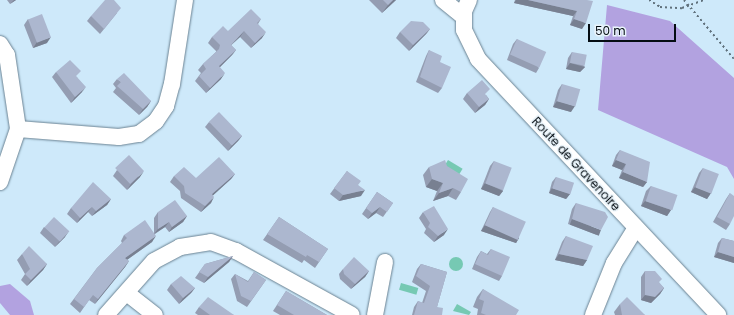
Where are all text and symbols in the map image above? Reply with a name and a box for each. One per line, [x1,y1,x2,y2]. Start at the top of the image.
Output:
scale bar [590,16,678,42]
text: 50 m [595,22,626,39]
street label: Route de Gravenoire [529,114,623,214]

